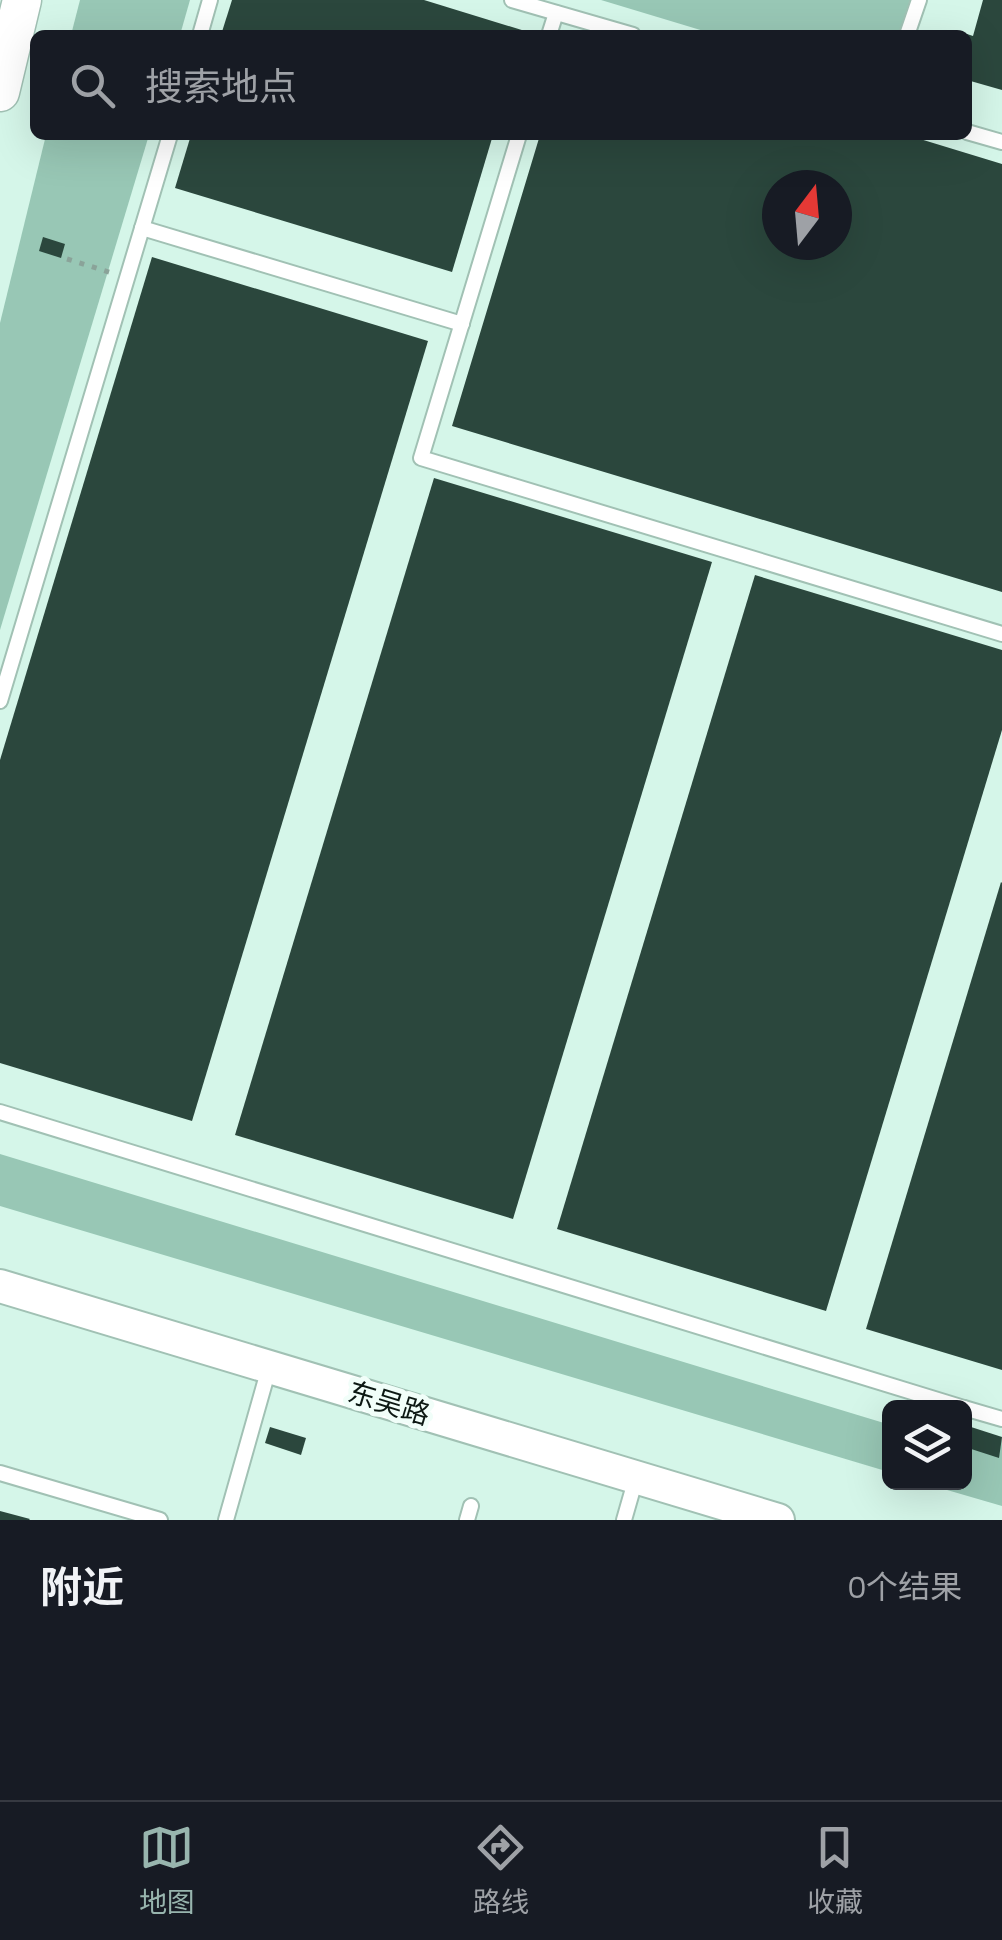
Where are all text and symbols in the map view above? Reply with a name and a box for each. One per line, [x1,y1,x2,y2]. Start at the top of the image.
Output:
search box [30,30,972,140]
text: 搜索地点 [145,57,297,115]
icon: search [65,58,120,113]
north arrow [762,170,852,260]
street label: 东吴路 [343,1370,436,1435]
map controls [882,1400,972,1490]
button: layers [882,1400,972,1490]
text: 附近 [40,1554,124,1618]
text: 0个结果 [848,1562,962,1610]
tab: 地图 [139,1820,195,1923]
tab: 路线 [473,1820,529,1923]
tab: 收藏 [807,1820,863,1923]

